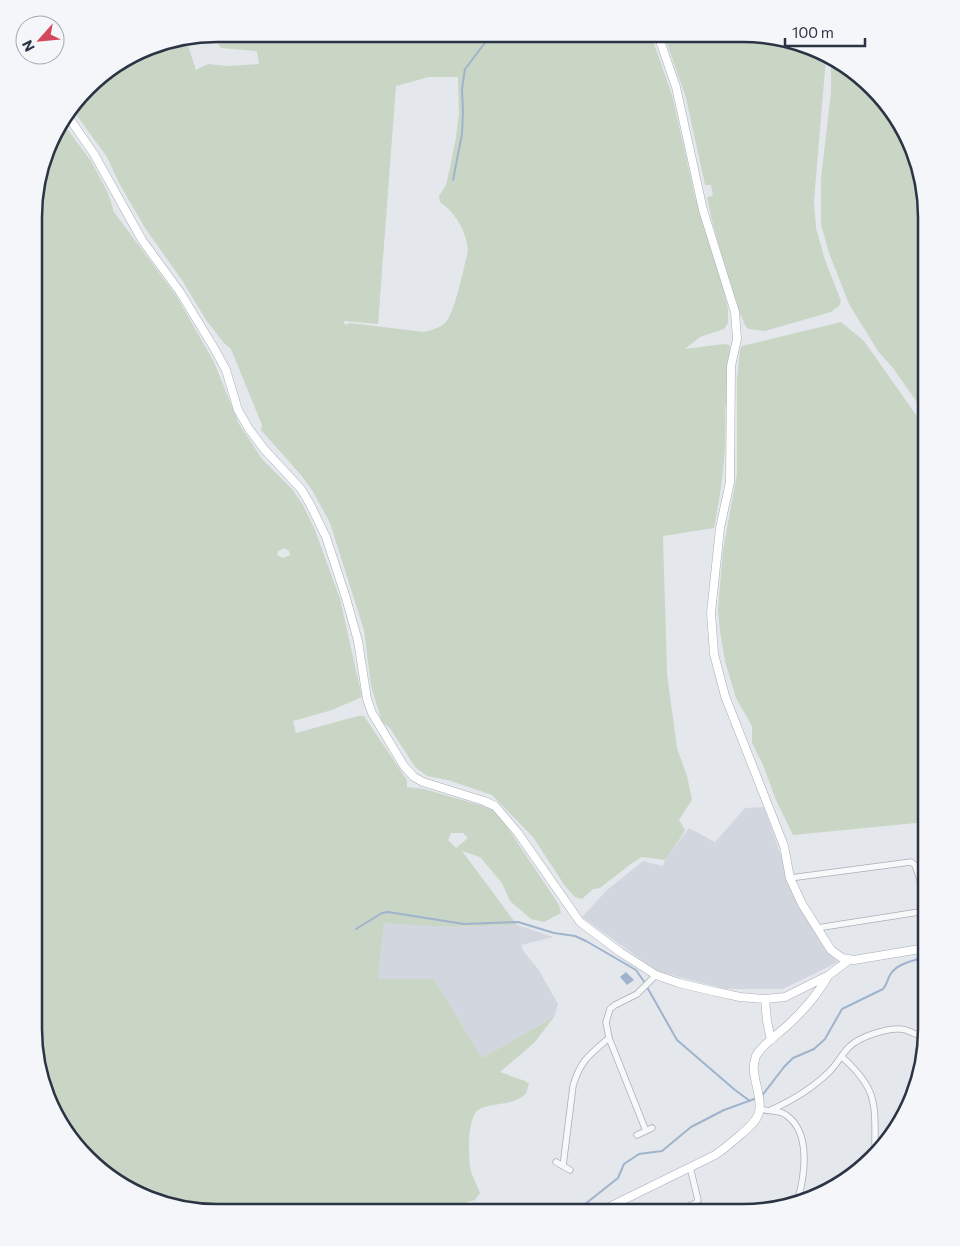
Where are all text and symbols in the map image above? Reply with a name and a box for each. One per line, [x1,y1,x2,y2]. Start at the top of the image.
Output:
north arrow [15,15,65,65]
scale bar [785,15,865,47]
text: 100 m [792,23,834,41]
text: N [18,38,38,55]

